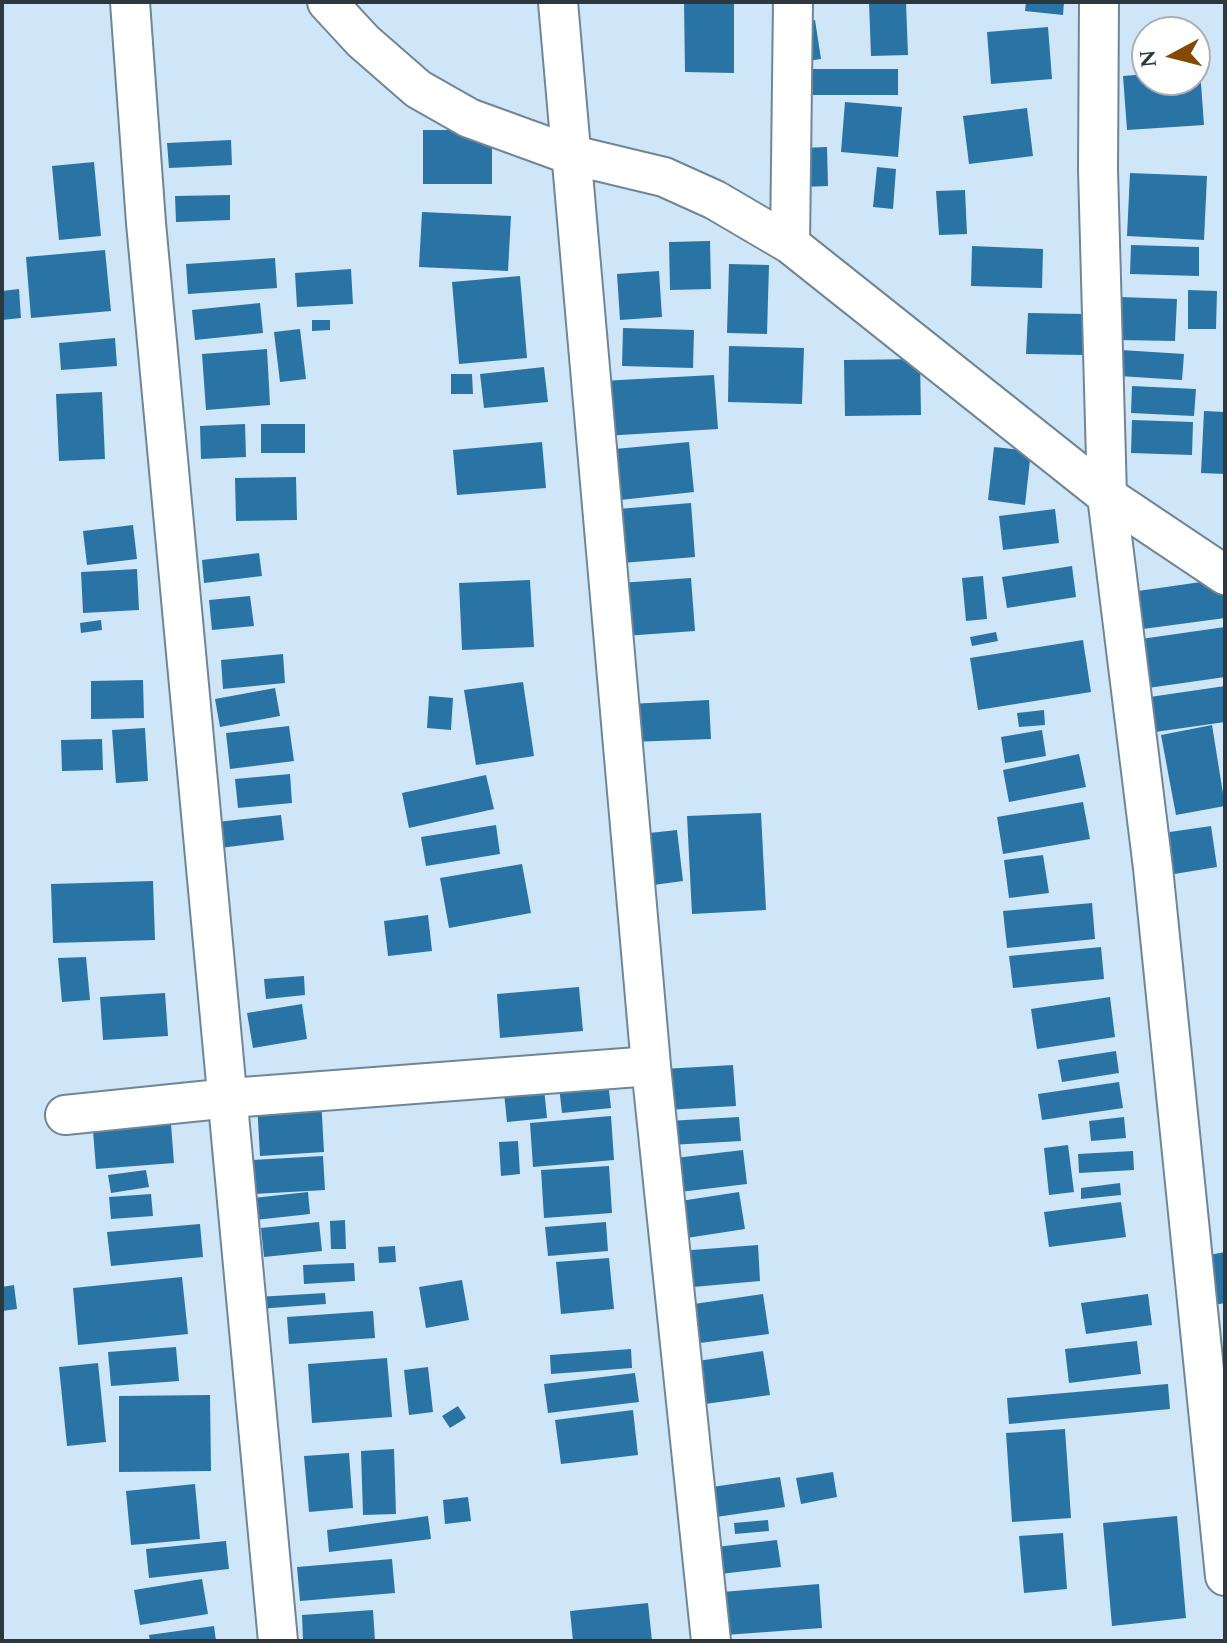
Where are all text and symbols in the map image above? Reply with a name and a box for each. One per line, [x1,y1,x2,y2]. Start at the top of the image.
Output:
north arrow [1131,16,1211,96]
text: N [1131,48,1166,70]

